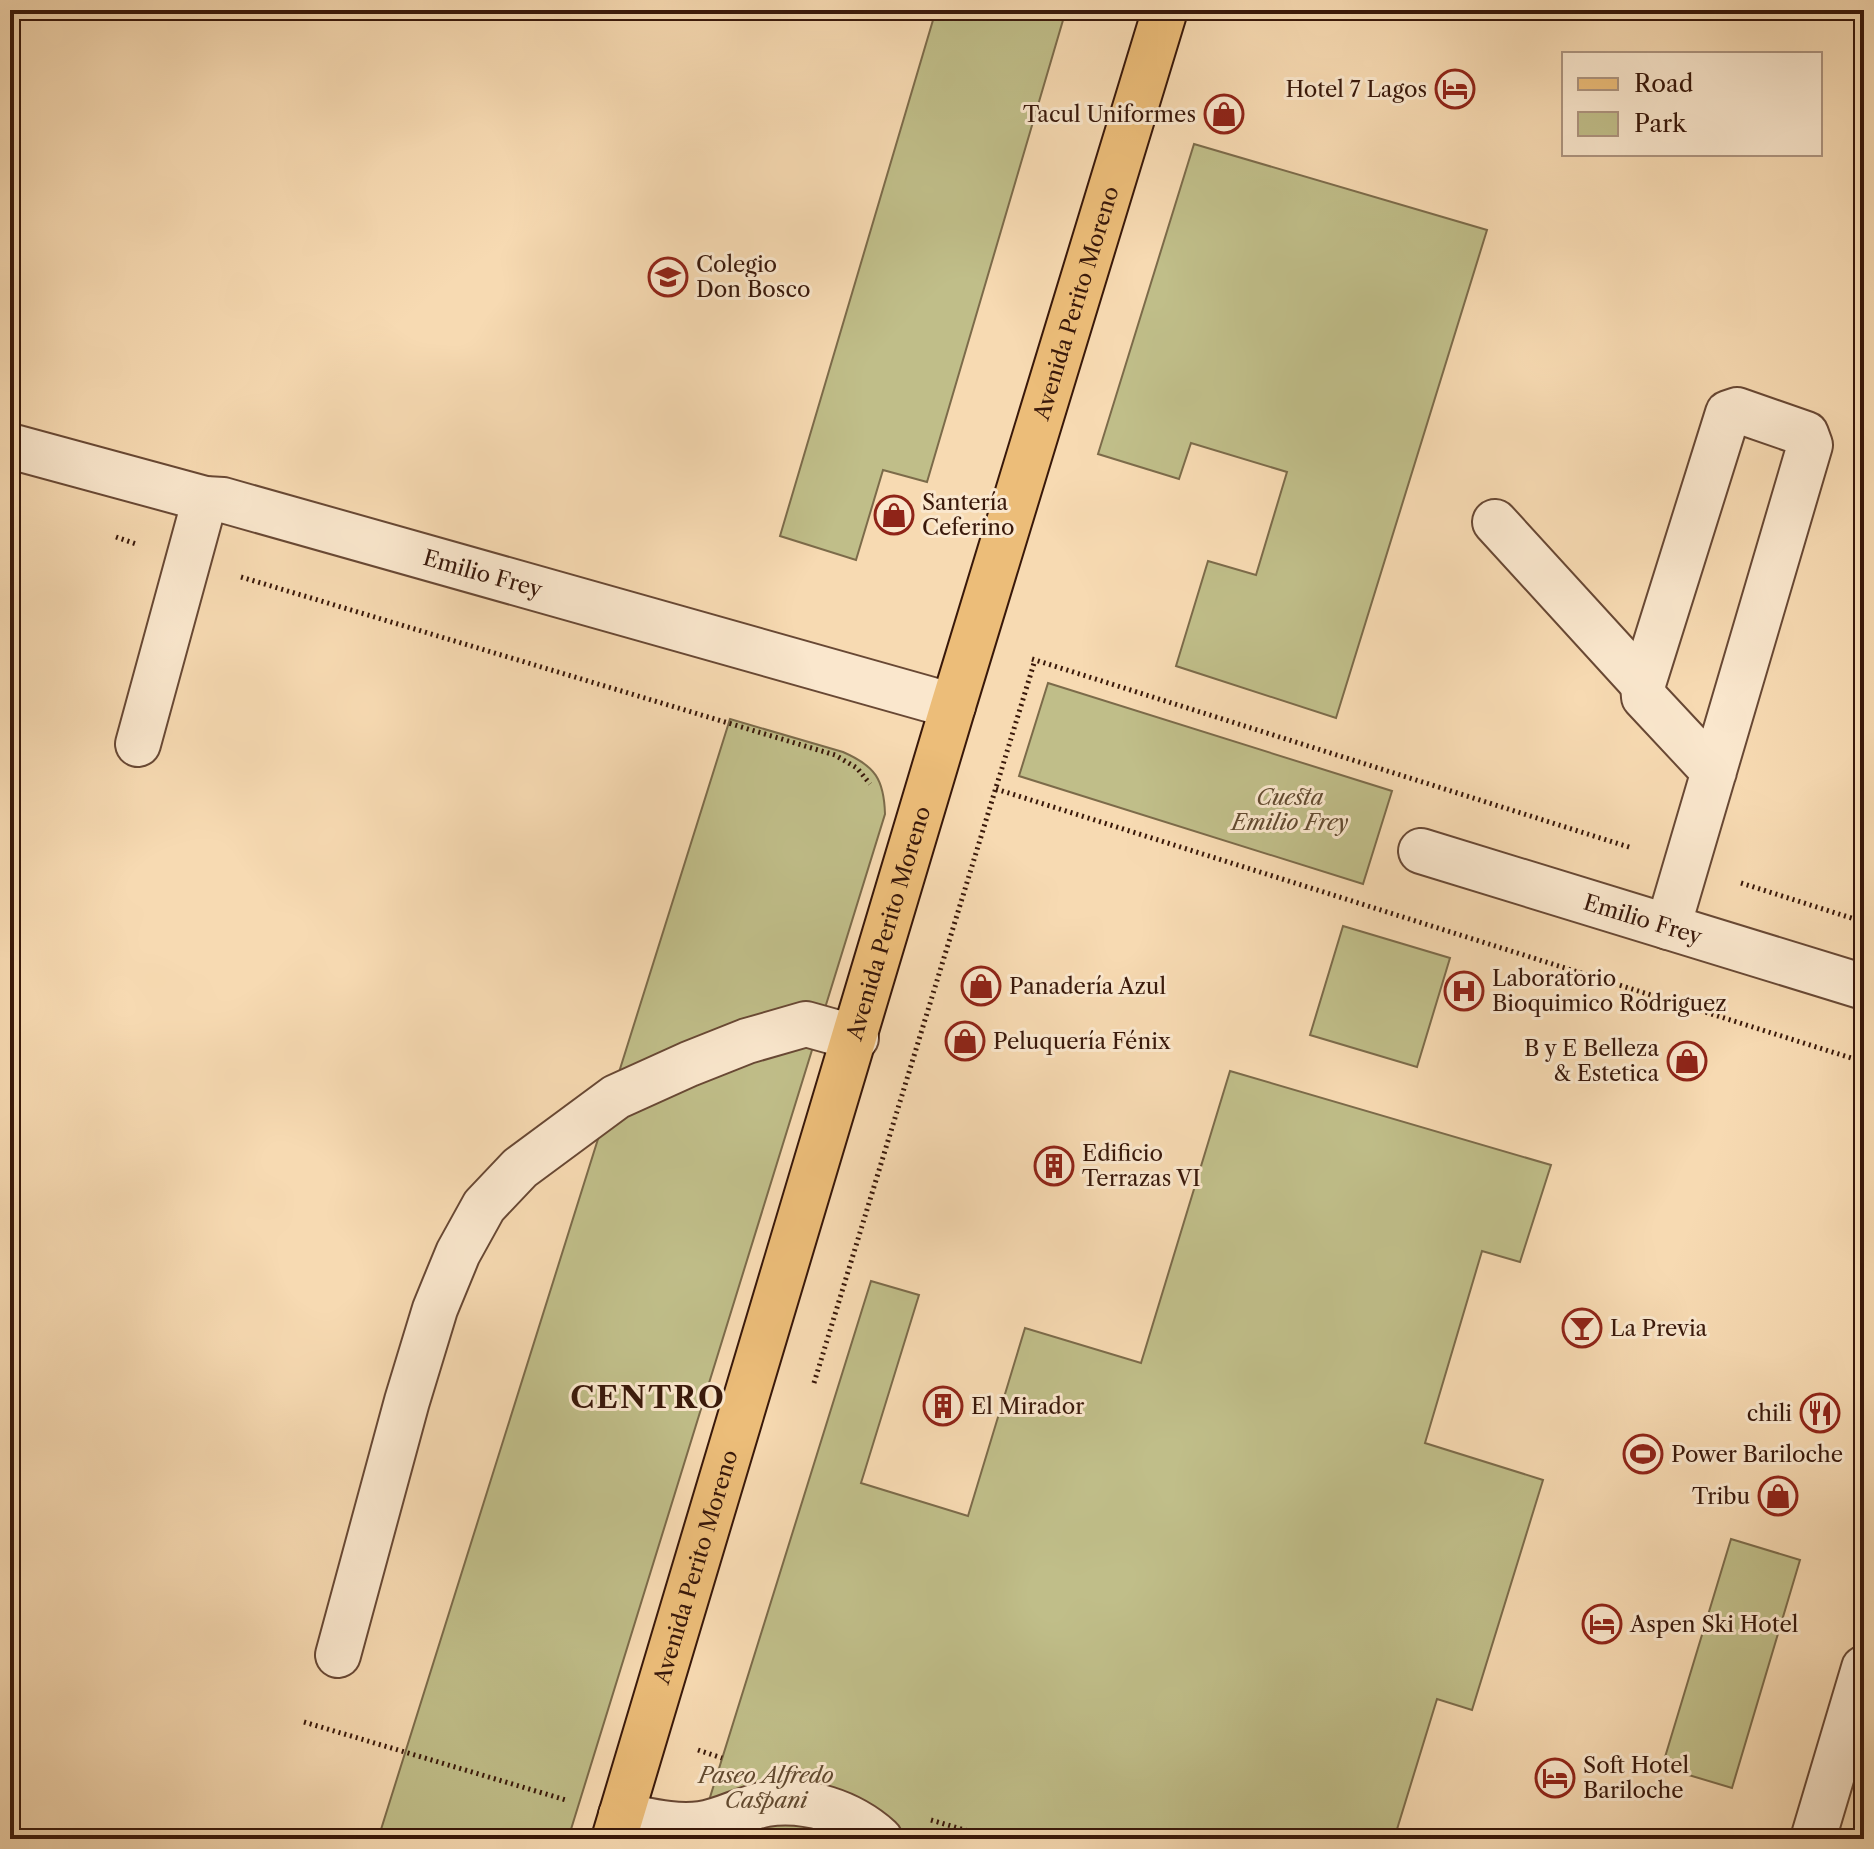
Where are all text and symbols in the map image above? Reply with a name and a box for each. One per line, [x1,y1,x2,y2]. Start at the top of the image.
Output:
legend [1562,52,1822,156]
hotel icon: Hotel 7 Lagos [1434,68,1476,110]
text: Road [1634,69,1694,98]
place label: Hotel 7 Lagos [1285,76,1427,103]
shop icon: Tacul Uniformes [1203,93,1245,135]
place label: Tacul Uniformes [1023,101,1196,128]
text: Park [1634,109,1687,138]
street label: Avenida Perito Moreno [1028,183,1125,424]
place label: Colegio Don Bosco [696,251,810,303]
school or university icon: Colegio Don Bosco [647,256,689,298]
place label: Santería Ceferino [922,489,1014,541]
shop icon: Santería Ceferino [873,494,915,536]
street label: Emilio Frey [420,544,546,604]
park label: Cuesta Emilio Frey [1229,784,1349,836]
street label: Avenida Perito Moreno [840,803,936,1044]
street label: Emilio Frey [1580,889,1706,951]
shop icon: Panadería Azul [960,965,1002,1007]
place label: Laboratorio Bioquimico Rodriguez [1492,965,1727,1017]
hospital icon: Laboratorio Bioquimico Rodriguez [1443,970,1485,1012]
place label: Panadería Azul [1009,973,1166,1000]
shop icon: Peluquería Fénix [944,1020,986,1062]
place label: Peluquería Fénix [993,1028,1171,1055]
place label: B y E Belleza & Estetica [1524,1035,1659,1087]
shop icon: B y E Belleza & Estetica [1666,1040,1708,1082]
place label: Edificio Terrazas VI [1082,1140,1200,1192]
building icon: Edificio Terrazas VI [1033,1145,1075,1187]
bar icon: La Previa [1561,1307,1603,1349]
place label: La Previa [1610,1315,1708,1342]
district label: CENTRO [570,1379,726,1416]
building icon: El Mirador [922,1385,964,1427]
restaurant icon: chili [1799,1392,1841,1434]
place label: El Mirador [971,1393,1084,1420]
place label: chili [1747,1400,1792,1427]
sports icon: Power Bariloche [1622,1433,1664,1475]
place label: Power Bariloche [1671,1441,1843,1468]
street label: Avenida Perito Moreno [648,1447,744,1688]
shop icon: Tribu [1757,1475,1799,1517]
place label: Tribu [1692,1483,1750,1510]
hotel icon: Aspen Ski Hotel [1581,1603,1623,1645]
place label: Aspen Ski Hotel [1629,1611,1799,1638]
place label: Soft Hotel Bariloche [1583,1752,1690,1804]
hotel icon: Soft Hotel Bariloche [1534,1757,1576,1799]
park label: Paseo Alfredo Caspani [696,1762,834,1814]

